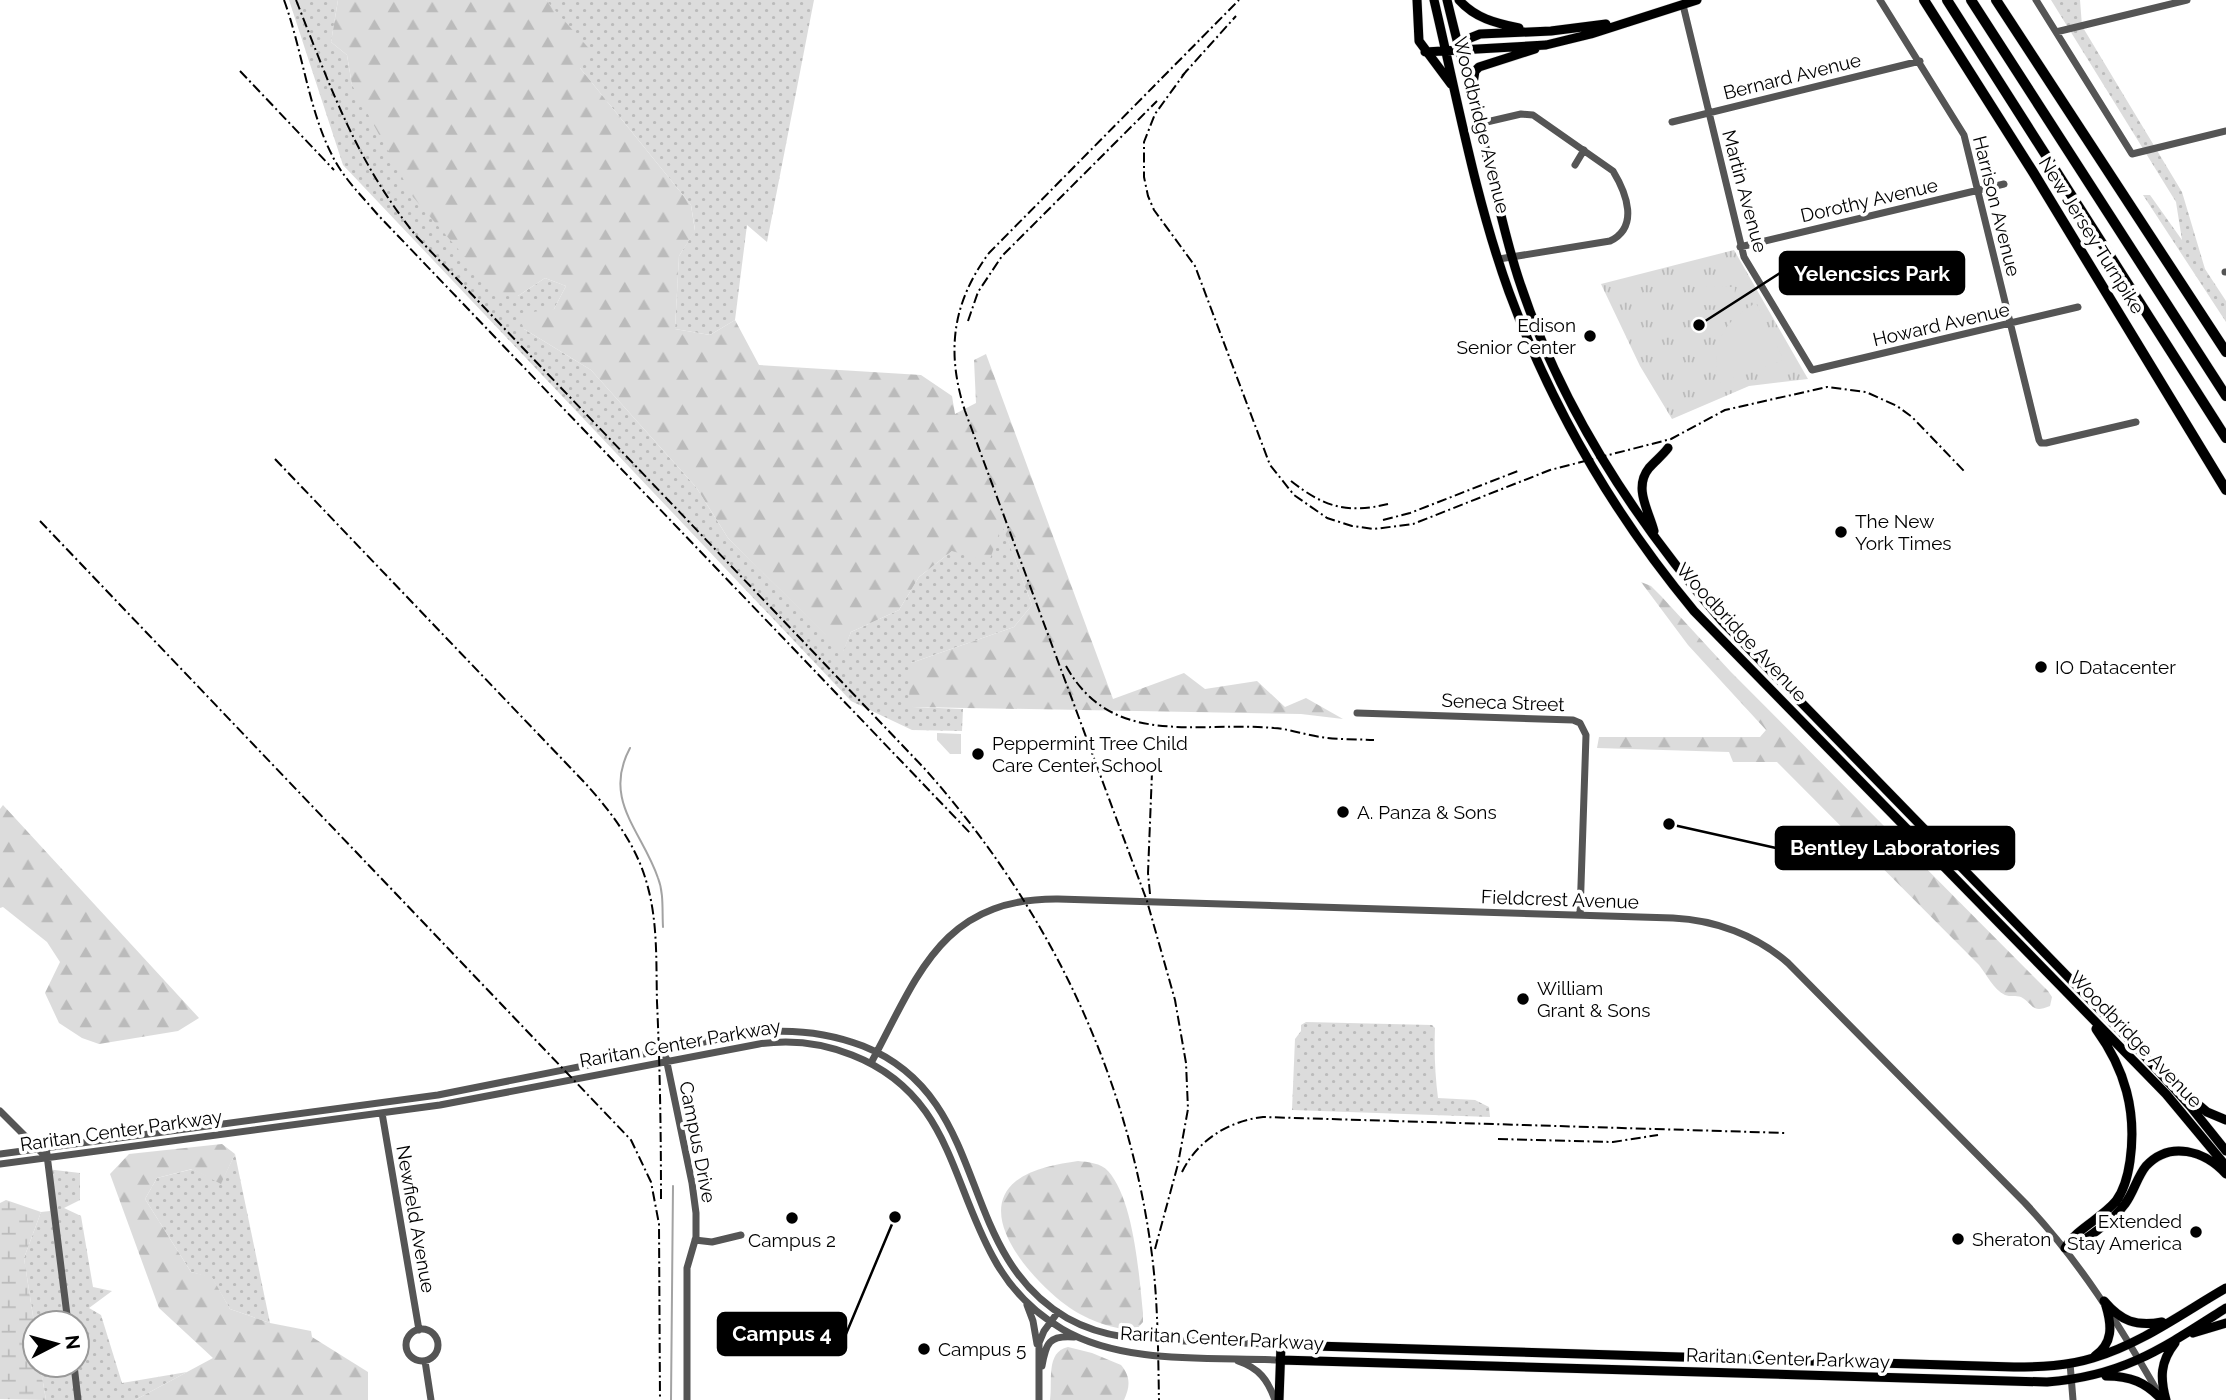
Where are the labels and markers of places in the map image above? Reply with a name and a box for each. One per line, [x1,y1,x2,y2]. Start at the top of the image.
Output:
callout: Yelencsics Park [1780,252,1964,294]
place label: Edison Senior Center [1457,314,1576,358]
marker: Edison Senior Center [1582,328,1598,344]
place label: The New York Times [1855,510,1951,554]
marker: The New York Times [1833,524,1849,540]
place label: IO Datacenter [2055,656,2176,678]
marker: IO Datacenter [2033,659,2049,675]
place label: Peppermint Tree Child Care Center School [992,732,1188,776]
marker: Peppermint Tree Child Care Center School [970,746,986,762]
place label: A. Panza & Sons [1357,801,1497,823]
marker: A. Panza & Sons [1335,804,1351,820]
callout: Bentley Laboratories [1776,827,2014,869]
place label: William Grant & Sons [1537,977,1650,1021]
marker: William Grant & Sons [1515,991,1531,1007]
marker: Campus 2 [784,1210,800,1226]
place label: Extended Stay America [2067,1210,2182,1254]
marker: Extended Stay America [2188,1224,2204,1240]
place label: Sheraton [1972,1228,2051,1250]
place label: Campus 2 [748,1229,836,1251]
marker: Sheraton [1950,1231,1966,1247]
callout: Campus 4 [718,1313,846,1355]
place label: Campus 5 [938,1338,1026,1360]
marker: Campus 5 [916,1341,932,1357]

